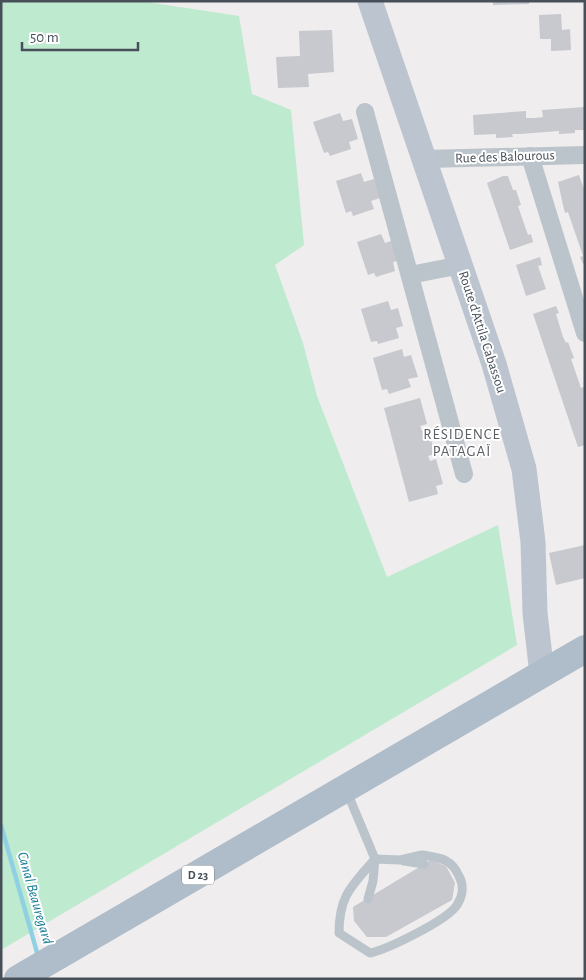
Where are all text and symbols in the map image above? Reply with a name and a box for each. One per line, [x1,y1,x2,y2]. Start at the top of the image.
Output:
scale bar [22,20,139,52]
text: 50 m [30,30,59,45]
street label: Rue des Balourous [455,148,555,166]
street label: Route d'Attila Cabassou [456,269,508,395]
district label: RÉSIDENCE PATAGAÏ [423,425,501,459]
water label: Canal Beauregard [15,850,55,946]
road number: D 23 [182,866,214,884]

